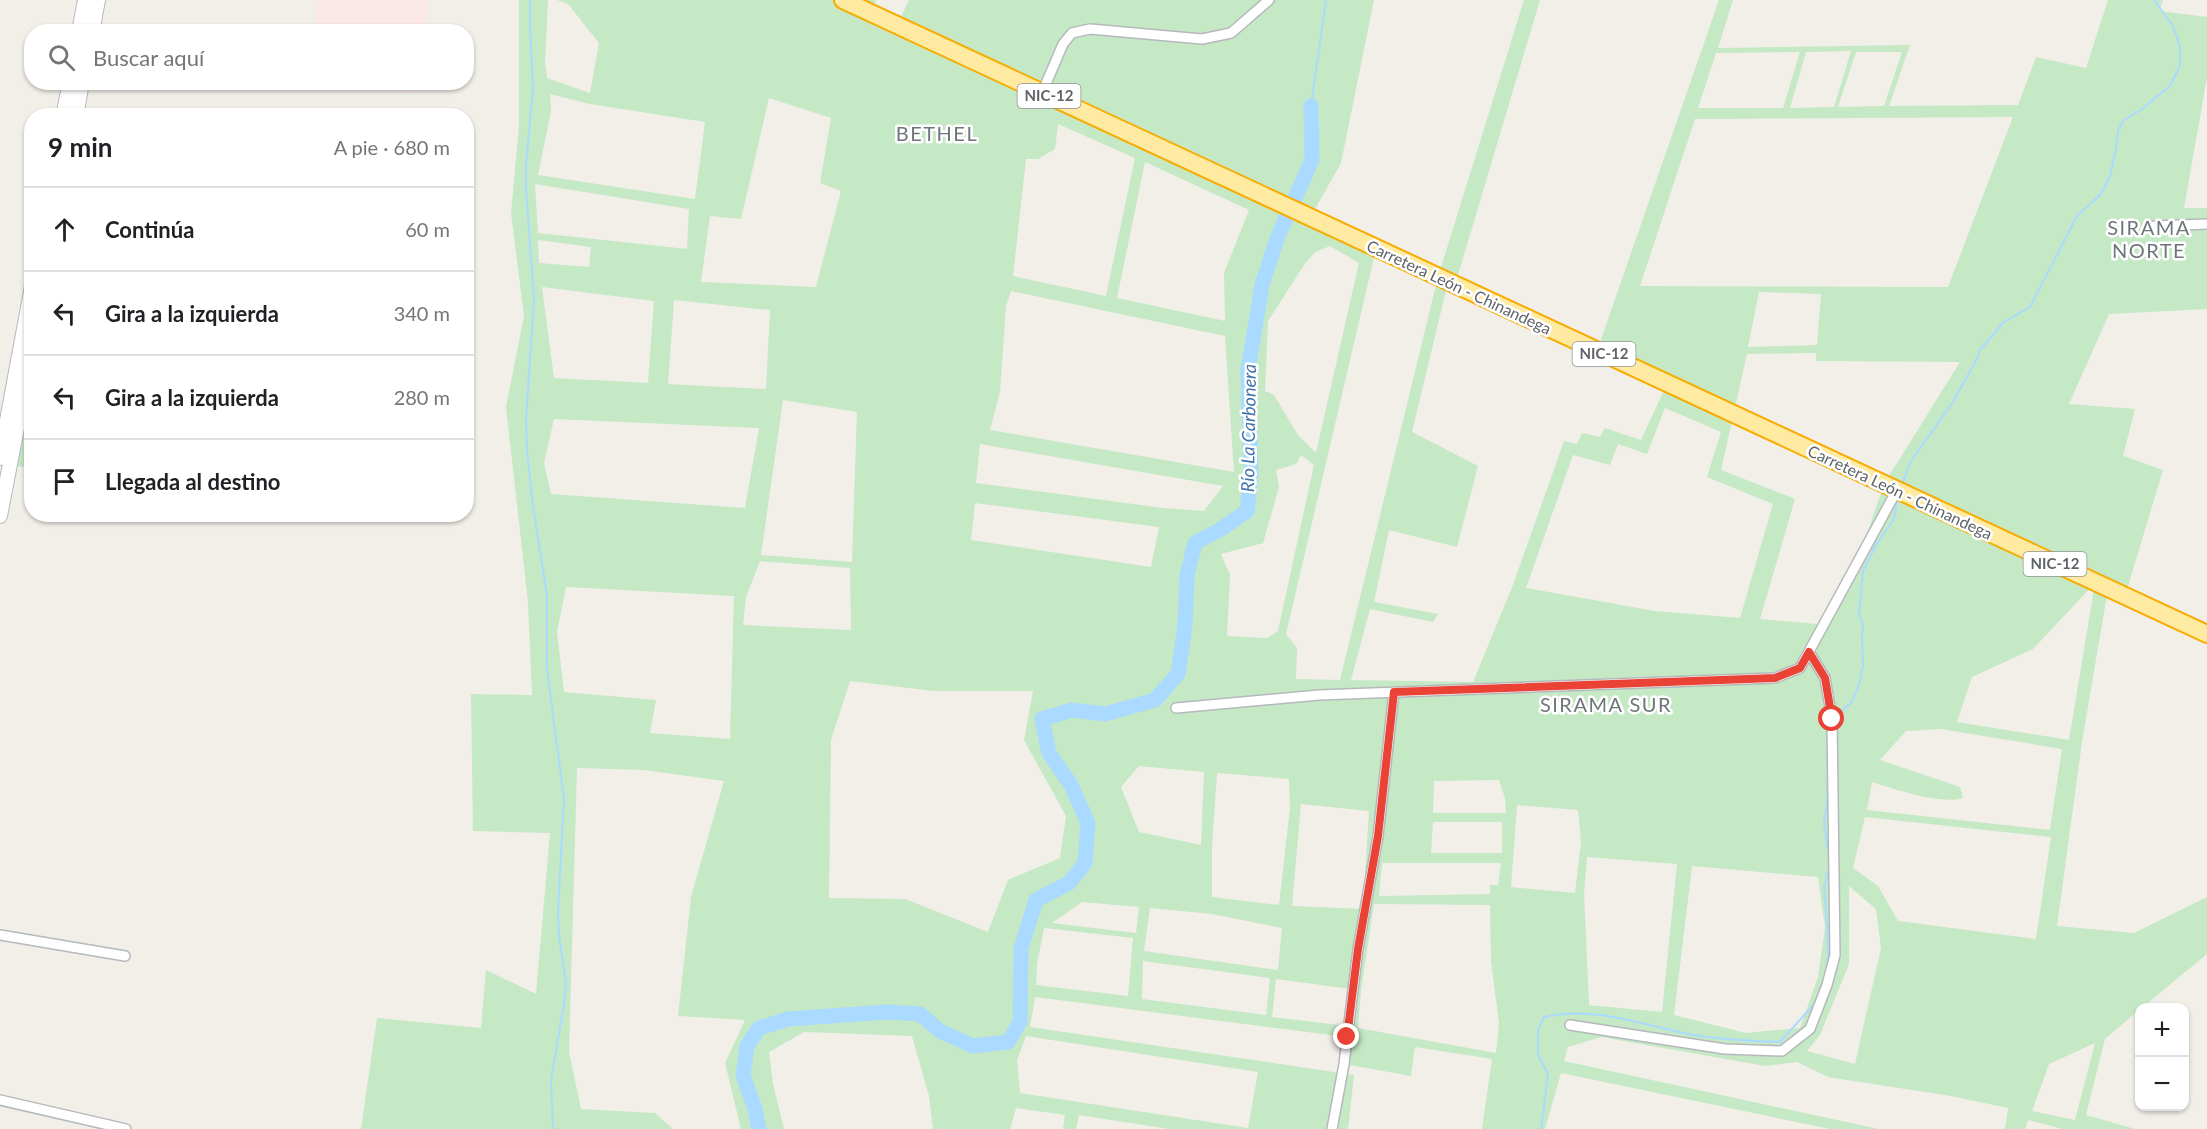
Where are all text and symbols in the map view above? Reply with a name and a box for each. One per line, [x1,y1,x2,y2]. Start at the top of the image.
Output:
search box [24,24,474,90]
icon: search [45,41,78,74]
text: Buscar aquí [93,44,204,71]
road number: NIC-12 [1018,84,1080,108]
district label: BETHEL [896,121,978,145]
text: 9 min [48,131,112,163]
text: A pie · 680 m [334,135,450,159]
icon: ahead [48,213,81,246]
district label: SIRAMA NORTE [2107,215,2191,262]
text: Continúa [105,216,194,243]
text: 60 m [405,217,450,241]
street label: Carretera León - Chinandega [1364,235,1554,338]
icon: left [48,297,81,330]
text: Gira a la izquierda [105,300,279,327]
text: 340 m [394,301,450,325]
road number: NIC-12 [1572,342,1636,366]
water label: Río La Carbonera [1236,364,1260,492]
icon: left [48,381,81,414]
text: Gira a la izquierda [105,384,279,411]
text: 280 m [394,385,450,409]
street label: Carretera León - Chinandega [1805,440,1995,543]
icon: arrive [48,465,81,498]
text: Llegada al destino [105,468,281,495]
road number: NIC-12 [2024,552,2086,576]
district label: SIRAMA SUR [1540,692,1672,716]
route start [1818,705,1844,731]
map controls [2135,1003,2189,1111]
button: + [2135,1003,2189,1057]
route end [1333,1023,1359,1049]
button: − [2135,1057,2189,1111]

